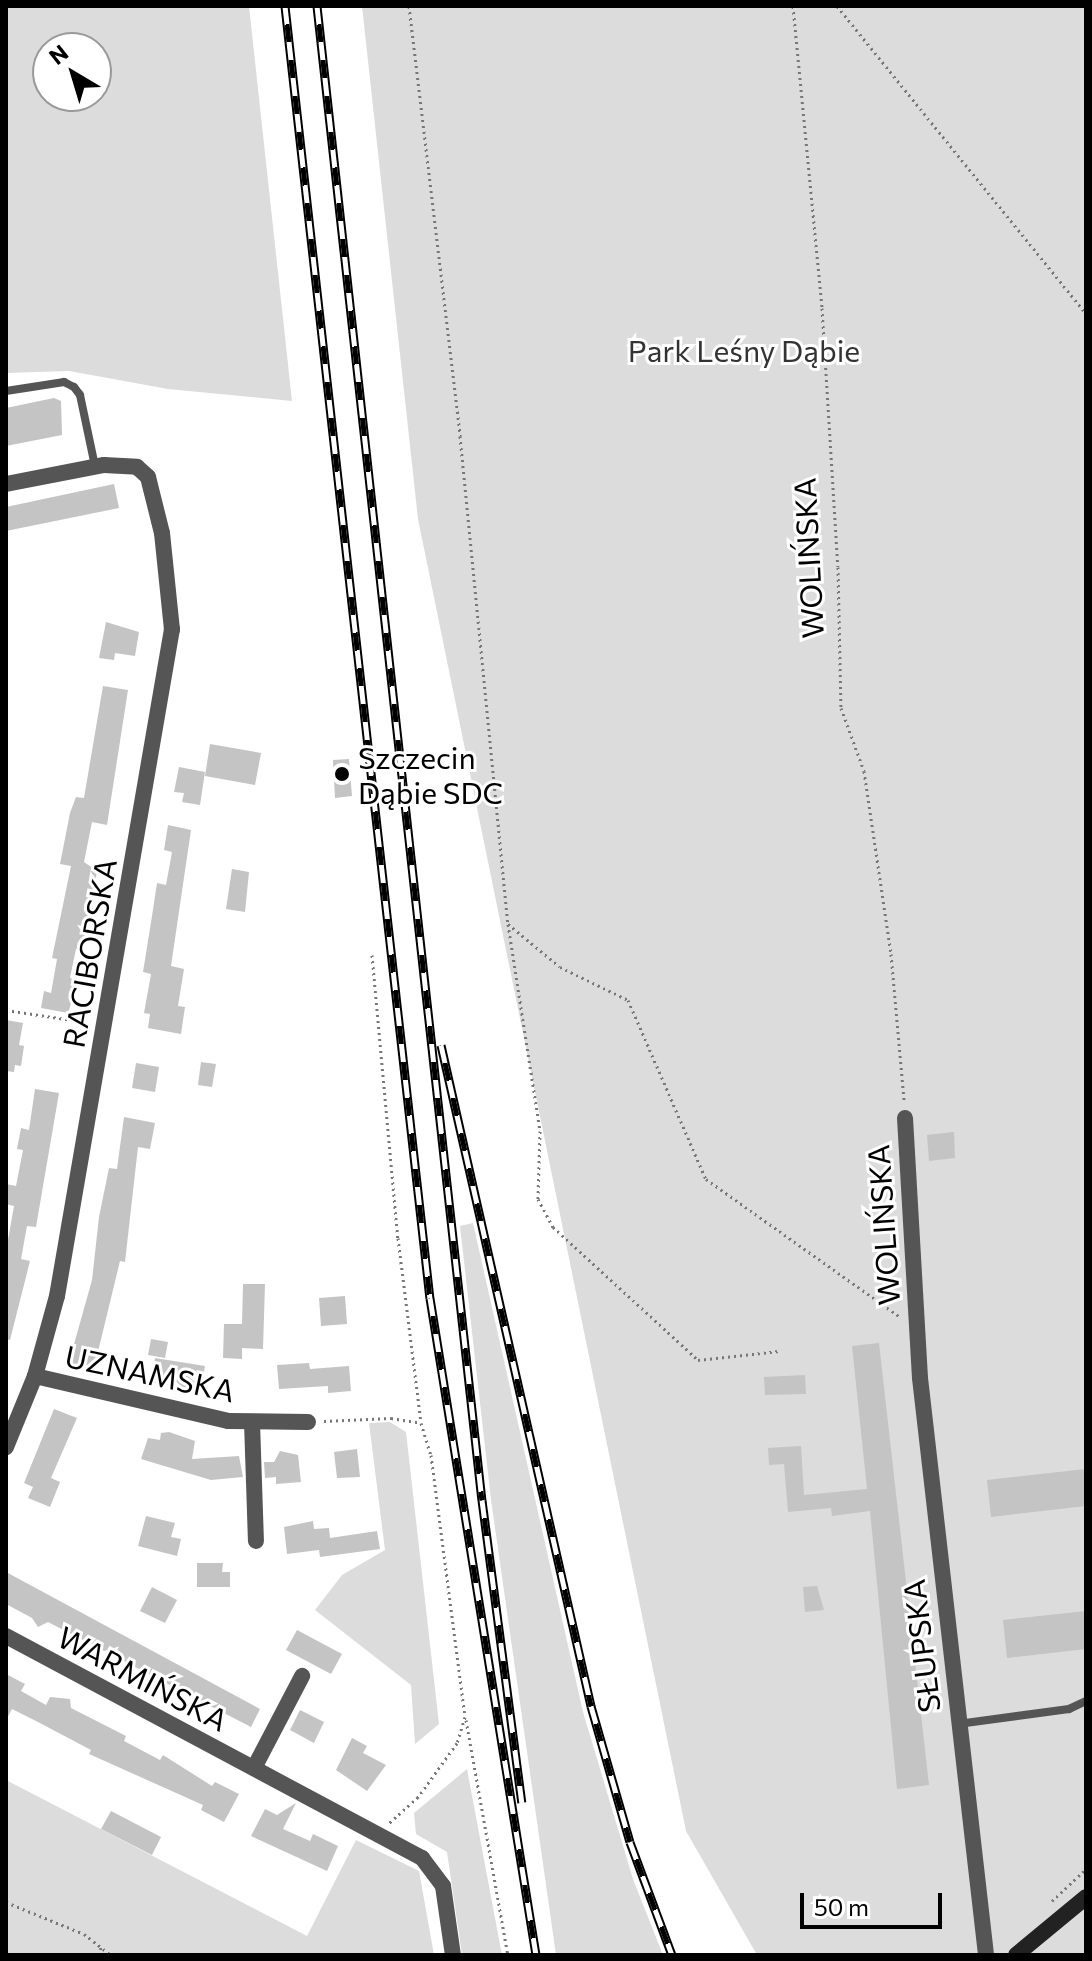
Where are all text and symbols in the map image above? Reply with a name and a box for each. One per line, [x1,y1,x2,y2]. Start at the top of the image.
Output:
north arrow [32,32,112,112]
text: N [43,39,73,70]
park label: Park Leśny Dąbie [628,332,860,368]
street label: WOLIŃSKA [786,477,830,639]
place label: Szczecin Dąbie SDC [358,739,503,810]
marker: Szczecin Dąbie SDC [333,765,351,783]
street label: RACIBORSKA [55,856,123,1050]
street label: WOLIŃSKA [859,1143,907,1307]
street label: UZNAMSKA [62,1337,238,1409]
street label: SŁUPSKA [895,1577,947,1715]
street label: WARMIŃSKA [52,1618,234,1738]
scale bar [804,1877,946,1927]
text: 50 m [814,1892,869,1921]

